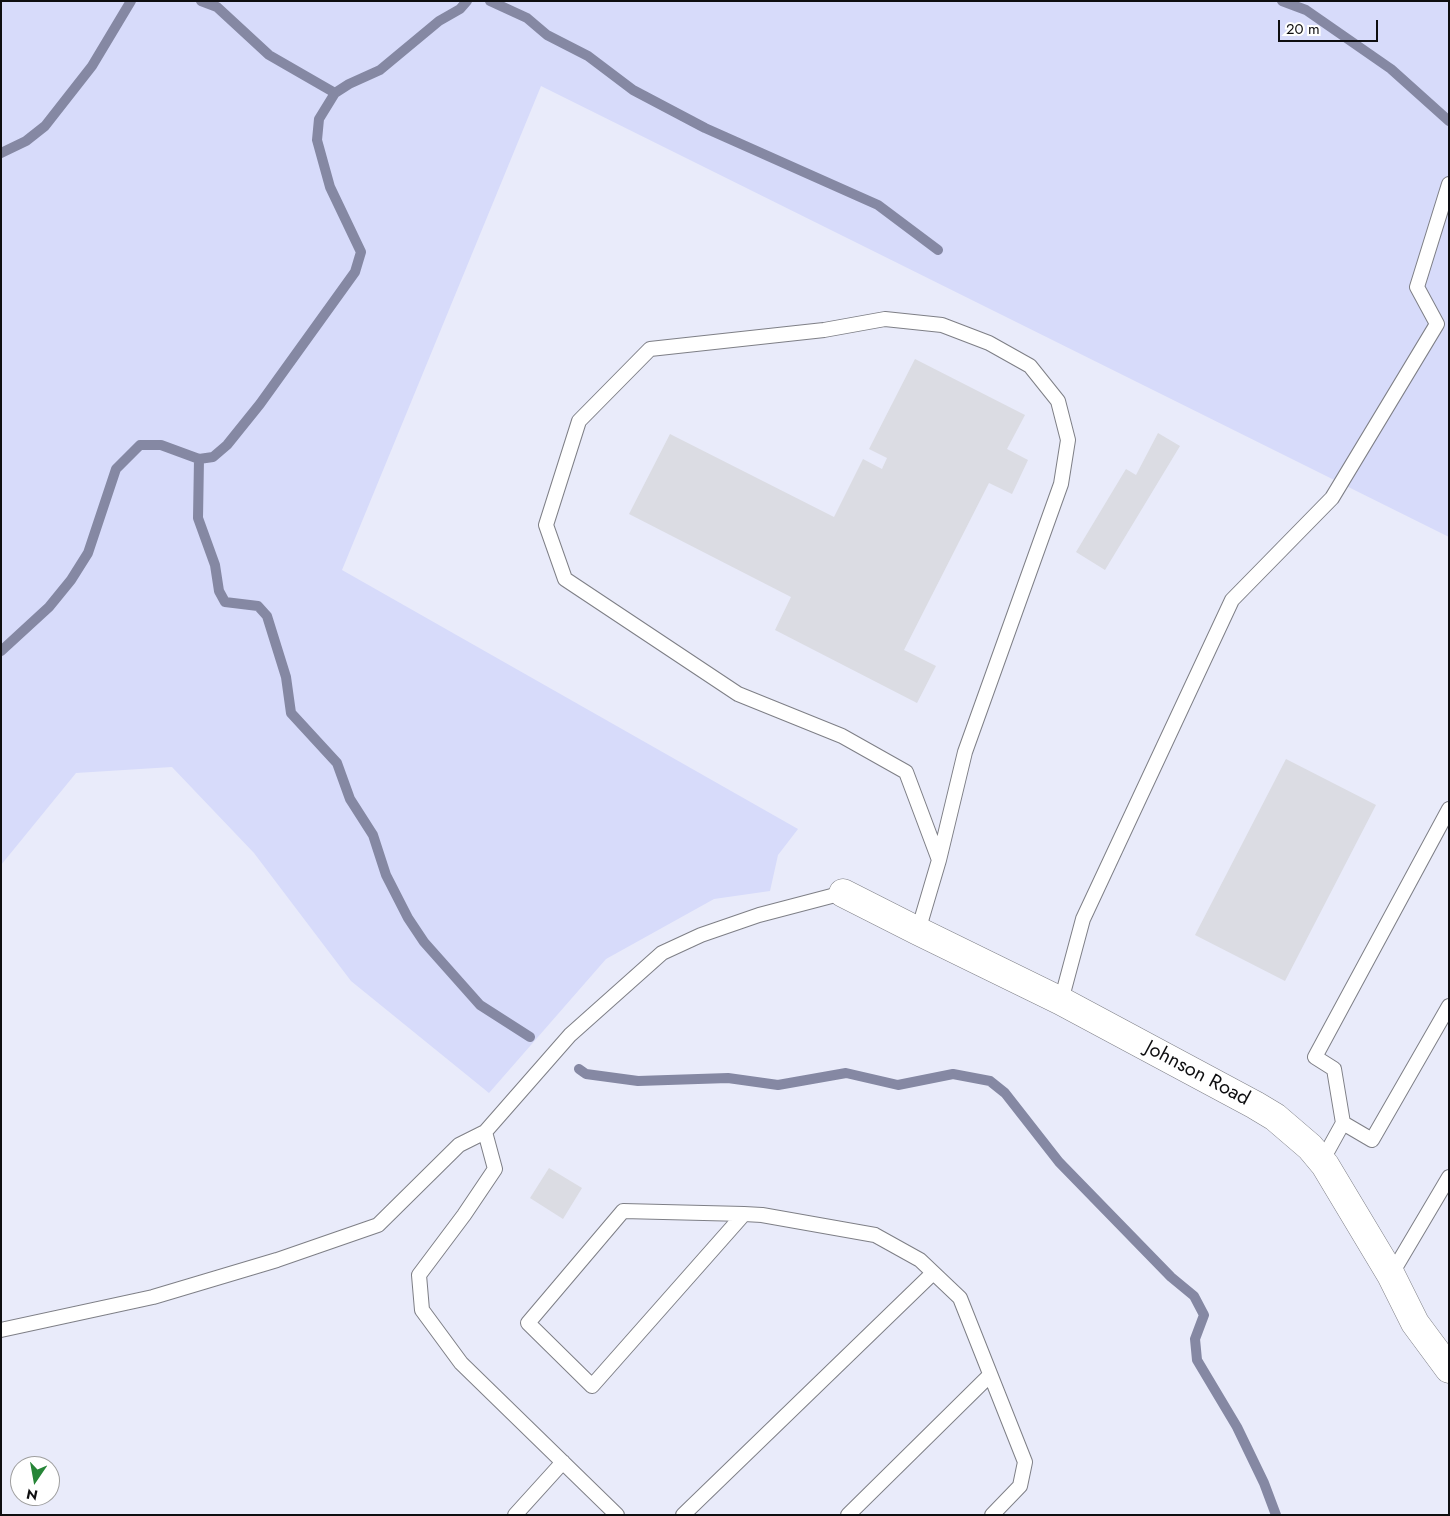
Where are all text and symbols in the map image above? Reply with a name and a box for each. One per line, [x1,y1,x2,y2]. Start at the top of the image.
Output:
scale bar [1280,10,1380,42]
text: 20 m [1286,18,1320,40]
street label: Johnson Road [1140,1036,1254,1112]
north arrow [10,1456,60,1506]
text: N [25,1484,40,1506]

